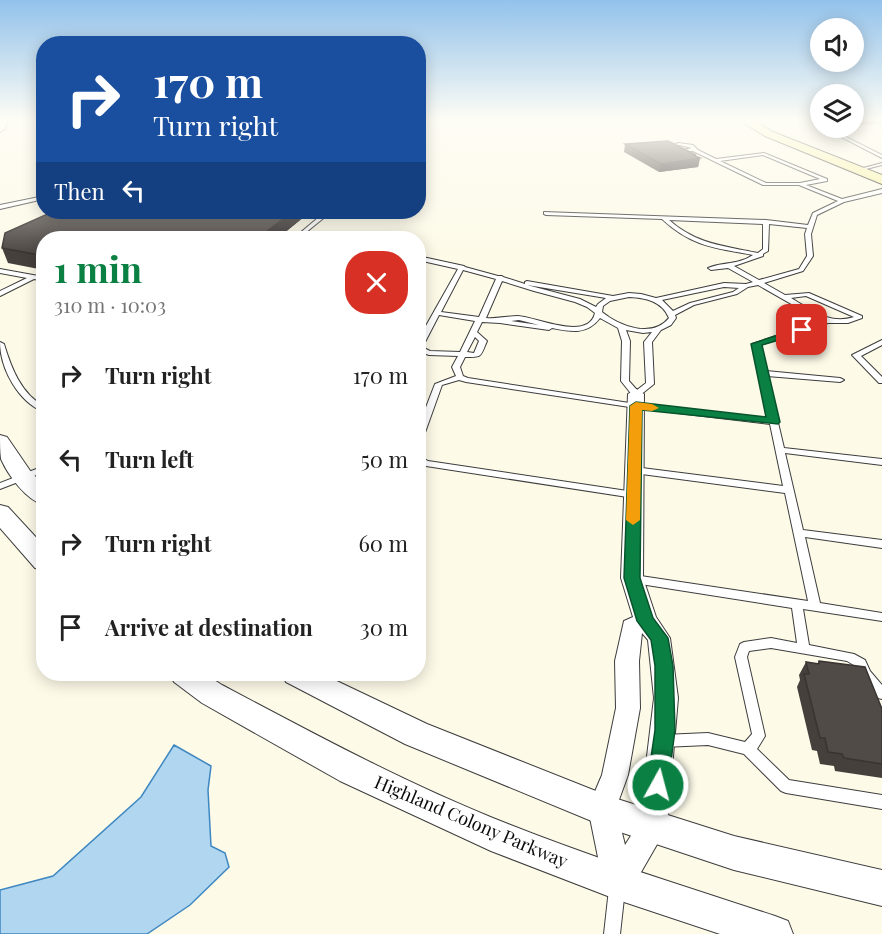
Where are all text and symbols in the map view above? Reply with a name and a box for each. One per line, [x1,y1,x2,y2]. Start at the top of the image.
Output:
map controls [810,18,864,138]
button: sound [810,18,864,72]
text: 170 m [153,53,263,109]
icon: right [54,60,132,138]
button: layers [810,84,864,138]
text: Turn right [153,107,278,143]
icon: left [117,174,150,207]
text: Then [54,176,105,206]
text: 1 min [54,244,142,292]
button: close [345,251,408,314]
text: 310 m · 10:03 [54,291,166,318]
pin [776,304,827,355]
icon: arrive [785,313,818,346]
icon: right [54,359,87,392]
text: Turn right [105,360,211,390]
text: 170 m [353,360,408,390]
icon: left [54,443,87,476]
text: Turn left [105,444,194,474]
text: 50 m [361,444,408,474]
icon: right [54,527,87,560]
text: Turn right [105,528,211,558]
text: 60 m [358,528,408,558]
icon: arrive [54,611,87,644]
text: Arrive at destination [105,612,313,642]
text: 30 m [360,612,408,642]
position arrow [626,753,690,817]
street label: Highland Colony Parkway [371,769,572,873]

